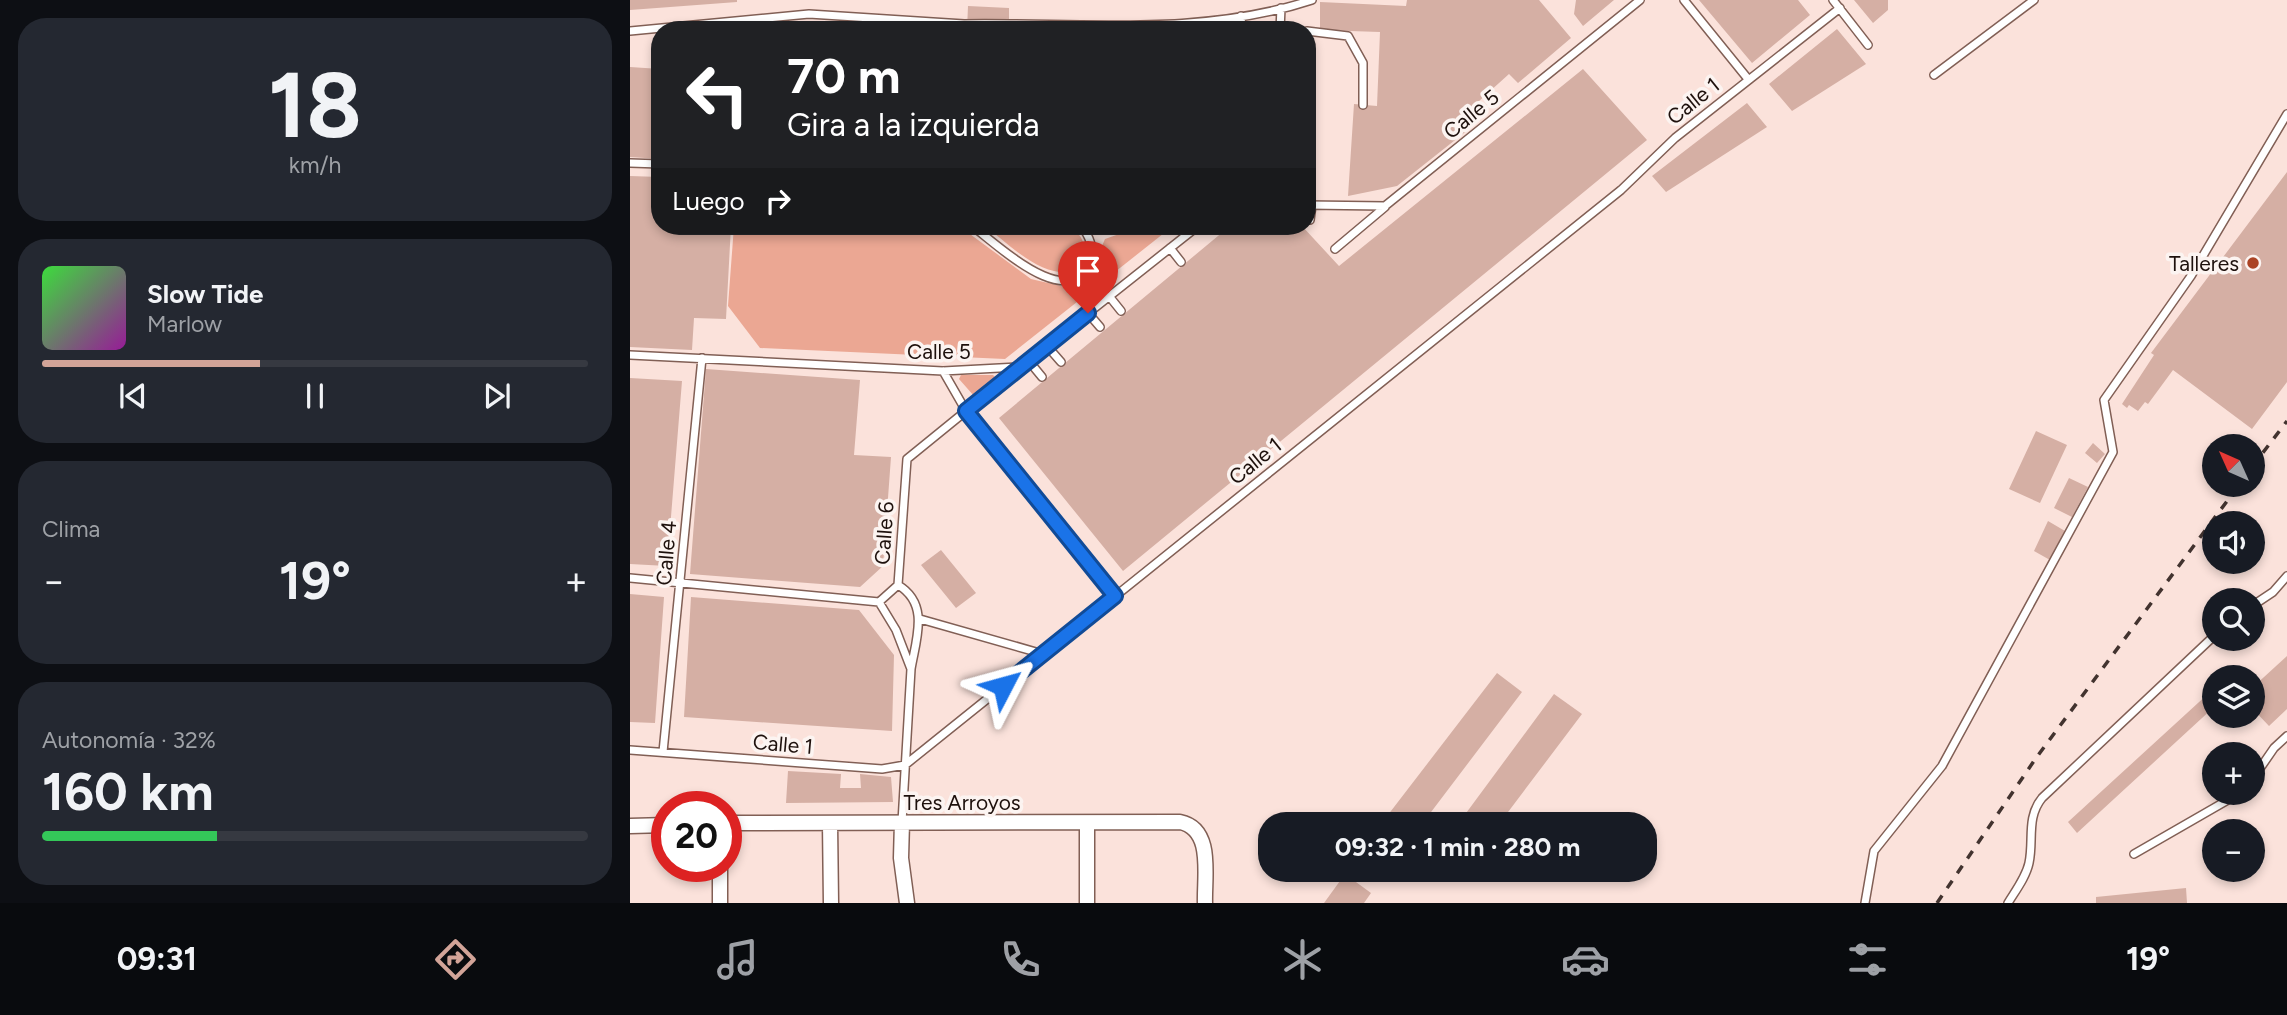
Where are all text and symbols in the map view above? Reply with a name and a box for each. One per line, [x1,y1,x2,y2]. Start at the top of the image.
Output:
text: 70 m [787,46,900,105]
icon: left [672,49,763,140]
text: 18 [268,51,362,160]
street label: Calle 1 [1662,72,1724,130]
street label: Calle 5 [1438,84,1504,144]
text: Gira a la izquierda [787,106,1040,144]
text: km/h [289,151,341,179]
icon: right [759,182,797,220]
text: Luego [672,185,745,217]
pin [1058,241,1118,313]
place label: Talleres [2169,251,2239,276]
icon: arrive [1069,252,1107,290]
marker: Talleres [2245,255,2261,271]
text: Slow Tide [147,278,263,310]
text: Marlow [147,310,222,338]
street label: Calle 5 [907,339,971,364]
icon: previous [114,377,152,415]
icon: pause [296,377,334,415]
icon: next [478,377,516,415]
street label: Calle 1 [1224,432,1286,490]
north arrow [2202,434,2264,497]
map controls [2202,434,2265,882]
street label: Calle 6 [869,500,899,566]
button: sound [2202,511,2265,574]
text: Clima [42,515,100,543]
street label: Calle 4 [651,520,681,586]
text: 19° [279,550,351,612]
text: − [42,558,66,604]
text: + [564,558,588,604]
button: search [2202,588,2265,651]
position arrow [966,649,1040,723]
button: layers [2202,665,2265,728]
text: Autonomía · 32% [42,726,216,754]
street label: Calle 1 [752,729,814,759]
button: + [2202,742,2265,805]
text: 160 km [42,761,214,823]
street label: Tres Arroyos [903,790,1021,815]
speed limit sign: 20 [651,791,742,882]
button: − [2202,819,2265,882]
text: 09:32 · 1 min · 280 m [1335,831,1580,863]
icon: directions [431,935,480,984]
icon: music [713,935,762,984]
icon: phone [996,935,1045,984]
icon: climate [1278,935,1327,984]
icon: car [1561,935,1610,984]
icon: filters [1843,935,1892,984]
text: 09:31 [117,940,197,978]
text: 19° [2126,940,2170,978]

